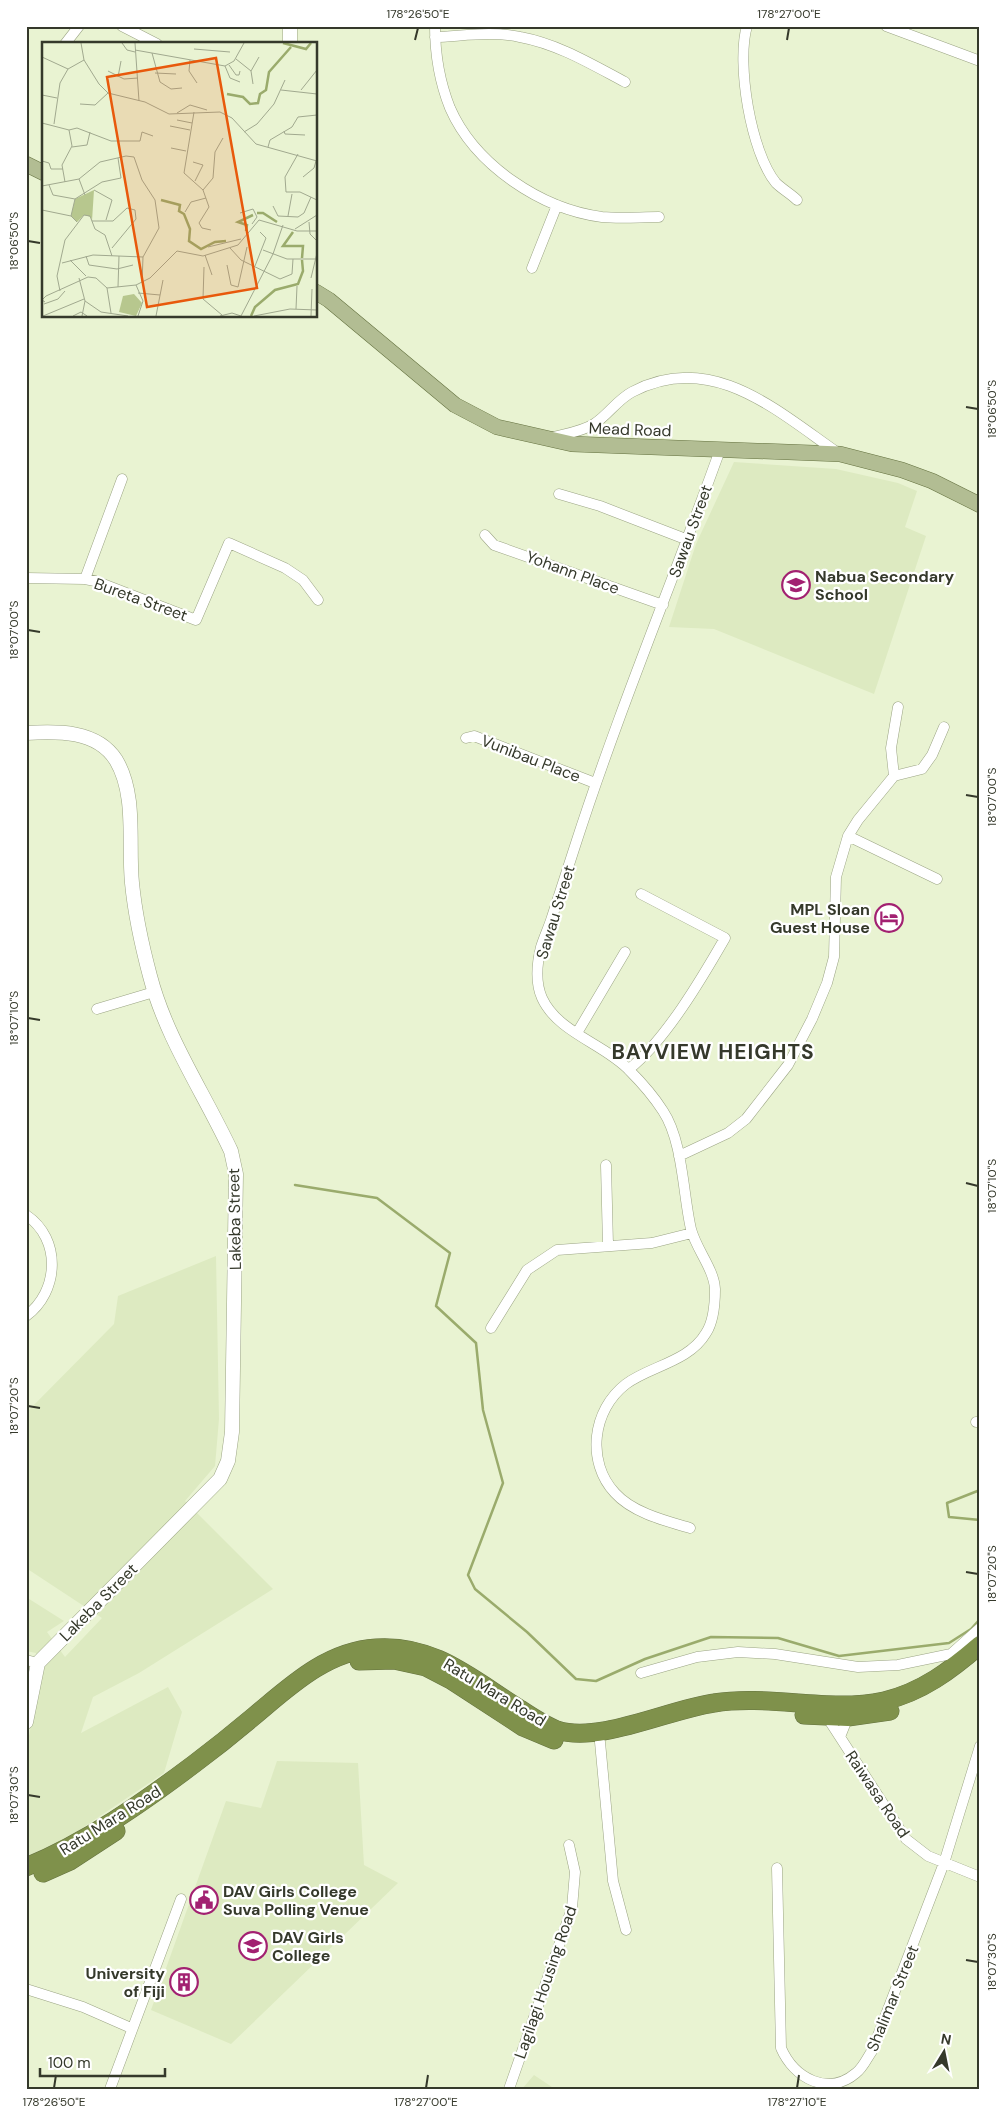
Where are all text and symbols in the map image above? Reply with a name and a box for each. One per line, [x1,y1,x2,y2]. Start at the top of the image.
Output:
text: 178°26'50"E [386,6,450,22]
text: 178°27'00"E [757,6,821,22]
inset map [42,42,318,318]
text: 18°06'50"S [6,212,22,270]
text: 18°06'50"S [984,380,1000,438]
street label: Mead Road [588,418,672,441]
street label: Sawau Street [664,482,717,580]
street label: Yohann Place [523,546,622,599]
place label: Nabua Secondary School [815,566,955,605]
school or university icon: Nabua Secondary School [781,570,811,600]
street label: Bureta Street [91,573,190,626]
text: 18°07'00"S [6,601,22,659]
street label: Vunibau Place [478,730,583,787]
text: 18°07'00"S [984,768,1000,826]
street label: Sawau Street [531,863,580,962]
place label: MPL Sloan Guest House [770,899,870,938]
hotel icon: MPL Sloan Guest House [874,903,904,933]
text: 18°07'10"S [6,991,22,1045]
district label: BAYVIEW HEIGHTS [611,1038,815,1066]
text: 18°07'10"S [984,1159,1000,1213]
street label: Lakeba Street [223,1168,246,1270]
text: 18°07'20"S [6,1377,22,1435]
text: 18°07'20"S [984,1545,1000,1603]
street label: Lakeba Street [55,1559,142,1646]
street label: Ratu Mara Road [440,1654,550,1731]
street label: Raiwasa Road [841,1747,914,1842]
text: 18°07'30"S [6,1766,22,1824]
street label: Ratu Mara Road [56,1781,165,1860]
place label: DAV Girls College Suva Polling Venue [223,1881,369,1920]
public building icon: DAV Girls College Suva Polling Venue [189,1885,219,1915]
street label: Lagilagi Housing Road [509,1903,581,2061]
place label: DAV Girls College [272,1927,344,1966]
school or university icon: DAV Girls College [238,1931,268,1961]
text: 18°07'30"S [984,1933,1000,1991]
street label: Shalimar Street [862,1942,923,2055]
place label: University of Fiji [85,1963,165,2002]
building icon: University of Fiji [169,1967,199,1997]
north arrow [918,2028,968,2078]
text: N [940,2029,953,2049]
scale bar [40,2045,165,2077]
text: 100 m [48,2053,91,2073]
text: 178°26'50"E [22,2094,86,2110]
text: 178°27'00"E [394,2094,458,2110]
text: 178°27'10"E [768,2094,827,2110]

